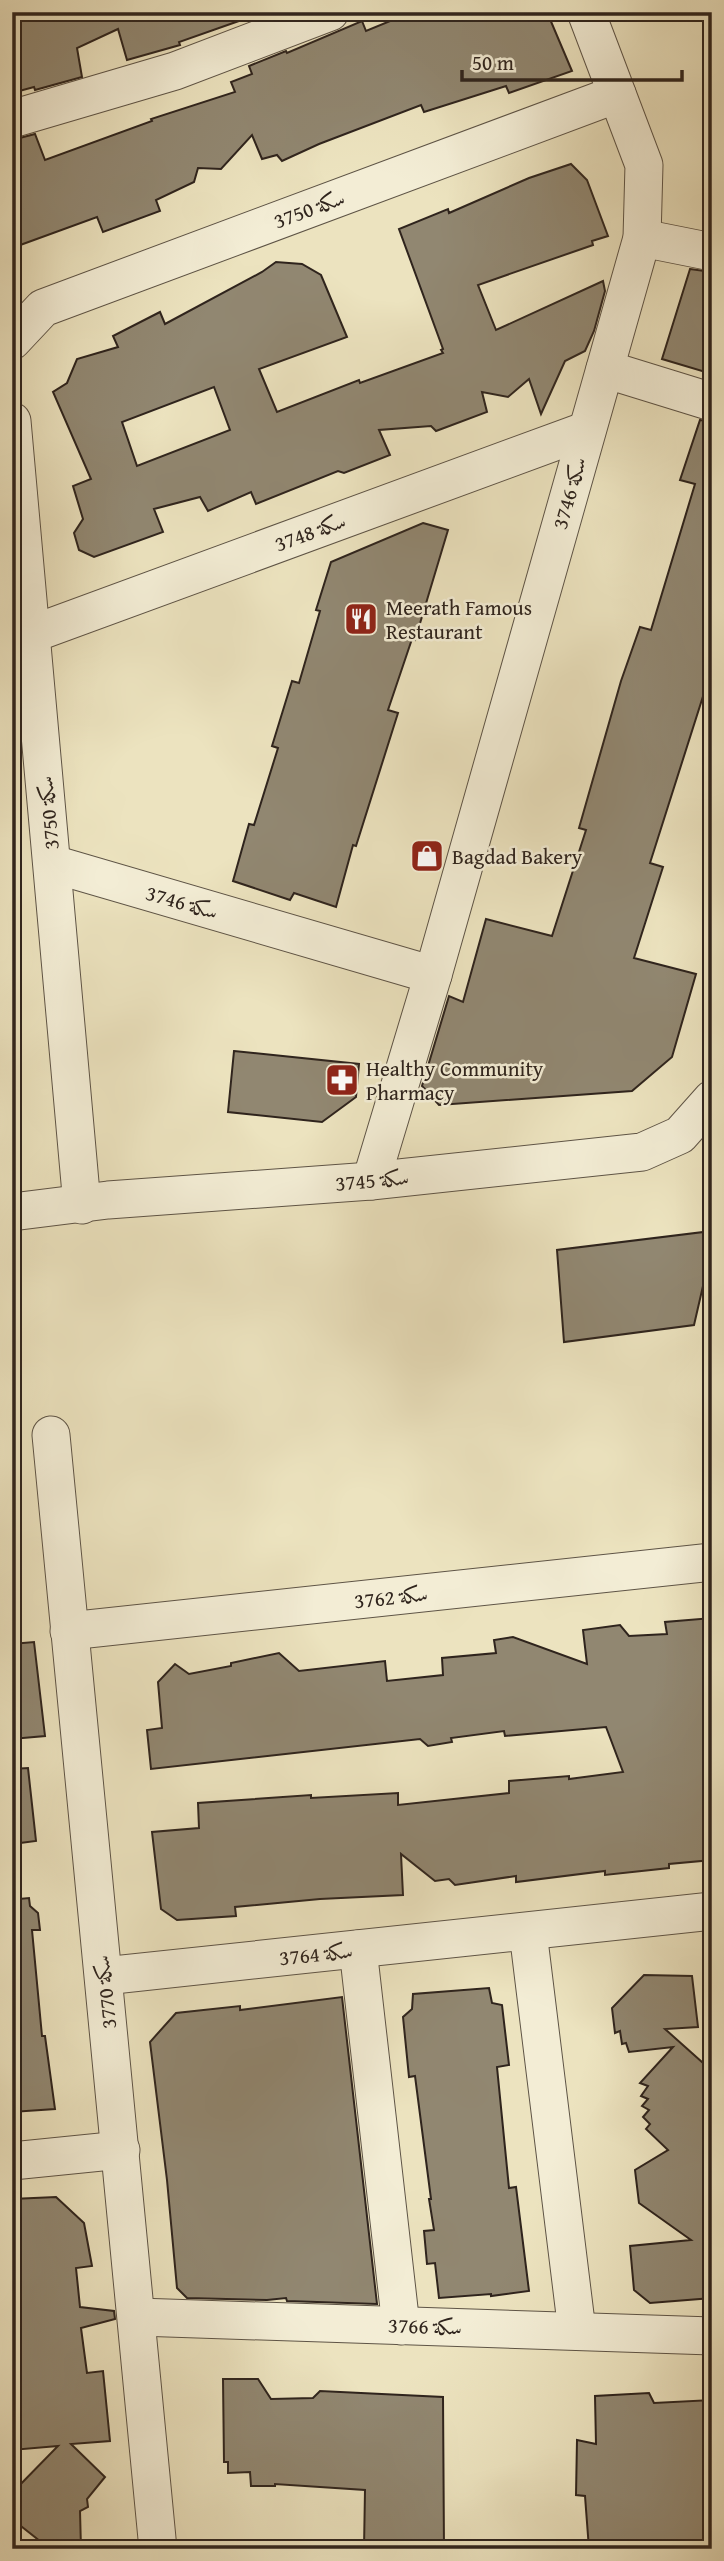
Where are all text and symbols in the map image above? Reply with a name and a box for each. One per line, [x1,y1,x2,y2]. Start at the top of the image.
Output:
scale bar [462,38,682,82]
text: 50 m [472,47,514,78]
street label: سكة 3750 [269,182,349,236]
street label: سكة 3746 [544,453,594,533]
street label: سكة 3748 [270,505,350,559]
place label: Meerath Famous Restaurant [386,592,532,647]
restaurant icon: Meerath Famous Restaurant [342,600,380,638]
street label: سكة 3750 [29,775,67,851]
shop icon: Bagdad Bakery [408,837,446,875]
place label: Bagdad Bakery [452,841,583,872]
street label: سكة 3746 [142,877,222,927]
place label: Healthy Community Pharmacy [366,1053,544,1108]
pharmacy icon: Healthy Community Pharmacy [323,1061,361,1099]
street label: سكة 3745 [334,1161,410,1199]
street label: سكة 3762 [353,1578,429,1616]
street label: سكة 3764 [278,1935,354,1973]
street label: سكة 3770 [86,1954,124,2030]
street label: سكة 3766 [388,2309,462,2343]

